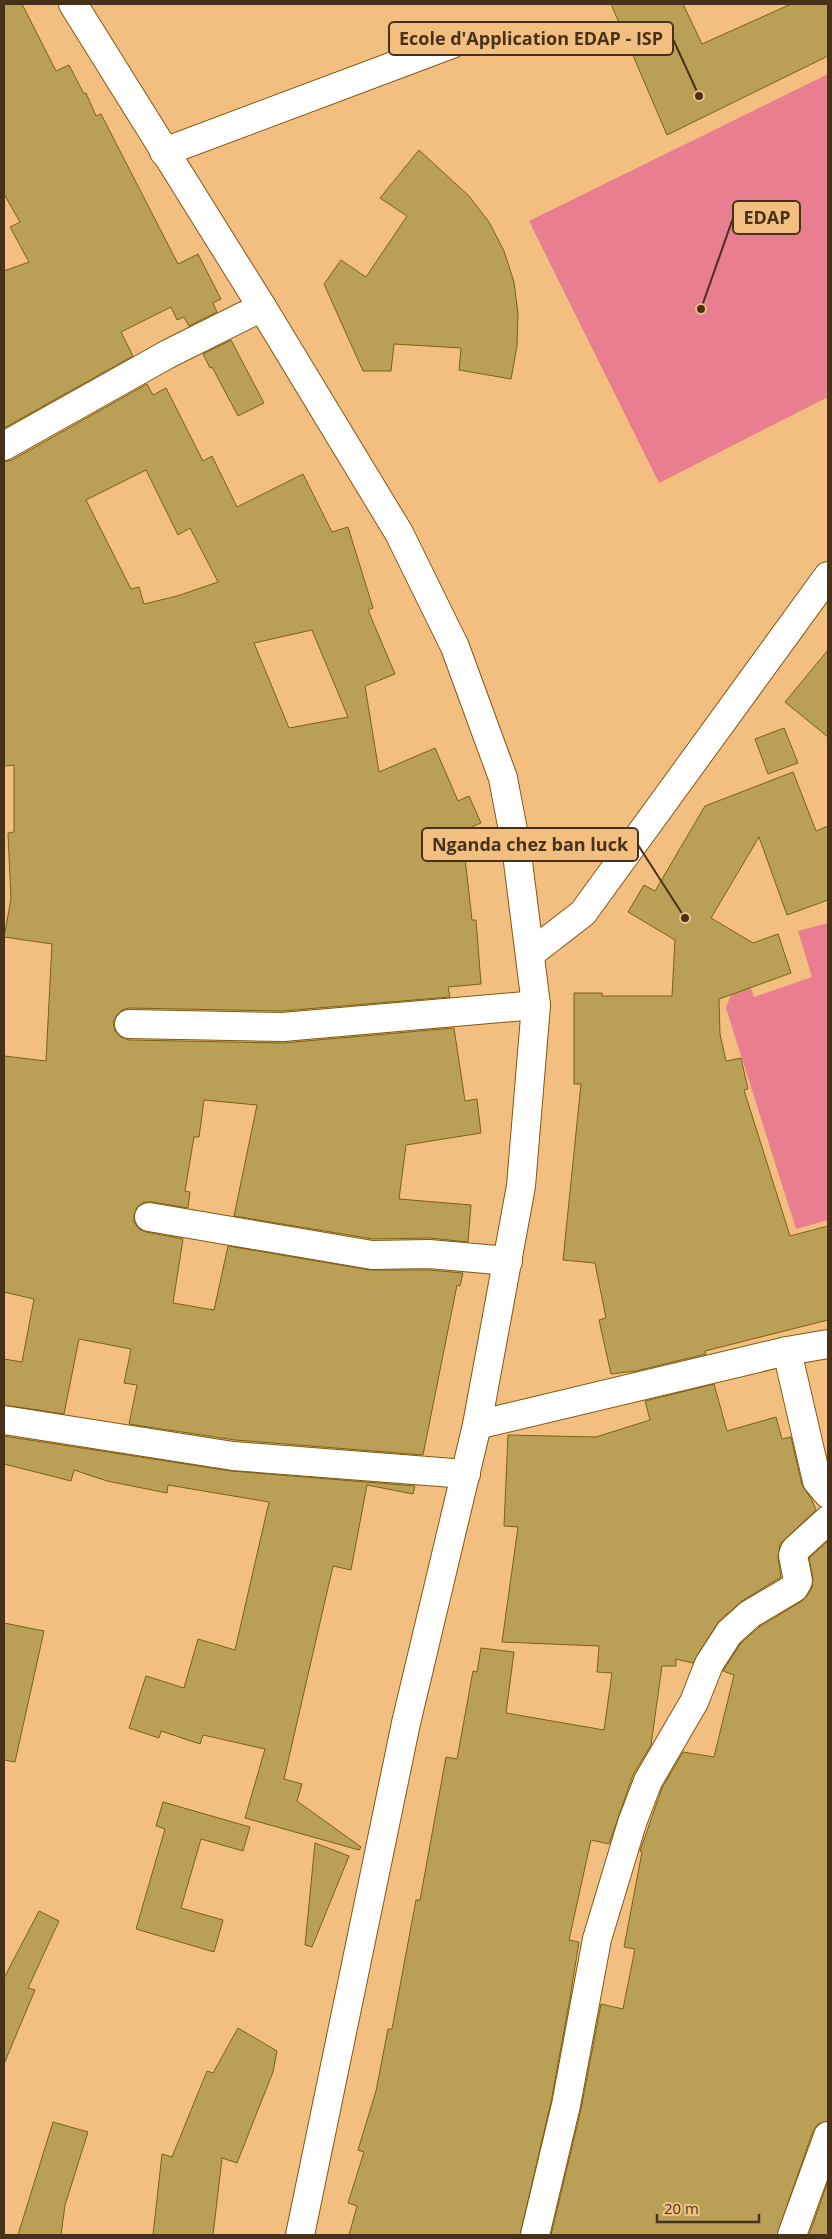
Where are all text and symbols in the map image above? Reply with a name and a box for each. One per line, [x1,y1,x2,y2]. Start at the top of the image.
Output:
callout: Ecole d'Application EDAP - ISP [389,22,673,55]
text: Ecole d'Application EDAP - ISP [399,26,663,50]
callout: EDAP [733,201,800,234]
text: EDAP [743,205,791,229]
callout: Nganda chez ban luck [422,828,638,861]
text: Nganda chez ban luck [432,832,629,856]
scale bar [657,2192,760,2224]
text: 20 m [664,2198,699,2218]

